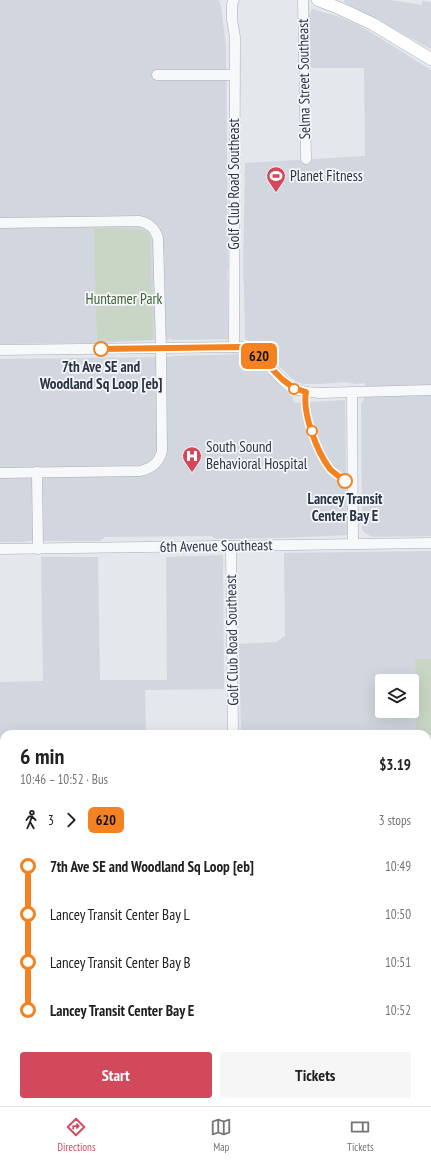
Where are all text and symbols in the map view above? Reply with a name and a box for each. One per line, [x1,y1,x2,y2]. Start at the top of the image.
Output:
street label: Selma Street Southeast [293,18,314,140]
street label: Golf Club Road Southeast [224,118,243,250]
sports icon: Planet Fitness [265,165,287,193]
place label: Planet Fitness [290,166,363,185]
park label: Huntamer Park [86,289,163,308]
marker: 7th Ave SE and Woodland Sq Loop [eb] [93,341,109,357]
line badge: 620 [236,343,282,369]
text: 620 [249,347,269,365]
place label: 7th Ave SE and Woodland Sq Loop [eb] [39,357,162,393]
unlabelled marker [288,383,300,395]
unlabelled marker [306,425,318,437]
place label: South Sound Behavioral Hospital [206,437,308,473]
hospital icon: South Sound Behavioral Hospital [181,445,203,473]
marker: Lancey Transit Center Bay E [337,473,353,489]
place label: Lancey Transit Center Bay E [308,489,383,525]
street label: 6th Avenue Southeast [159,535,273,556]
street label: Golf Club Road Southeast [221,574,242,706]
map controls [375,674,419,718]
button: layers [375,674,419,718]
text: 6 min [20,742,64,770]
text: $3.19 [379,755,411,774]
text: 10:46 – 10:52 · Bus [20,771,108,788]
icon: walk [20,809,42,831]
icon: forward [60,809,82,831]
text: 620 [96,811,116,829]
text: 3 [48,812,54,829]
text: 3 stops [379,812,411,829]
text: 7th Ave SE and Woodland Sq Loop [eb] [50,857,254,876]
text: 10:49 [385,858,411,875]
text: Lancey Transit Center Bay L [50,905,190,924]
text: 10:50 [385,906,411,923]
text: Lancey Transit Center Bay B [50,953,191,972]
text: 10:51 [385,954,411,971]
text: Lancey Transit Center Bay E [50,1001,194,1020]
text: 10:52 [385,1002,411,1019]
button: Start [20,1052,212,1098]
button: Tickets [220,1052,411,1098]
tab: Directions [57,1116,96,1154]
tab: Map [210,1116,232,1154]
tab: Tickets [347,1116,374,1154]

